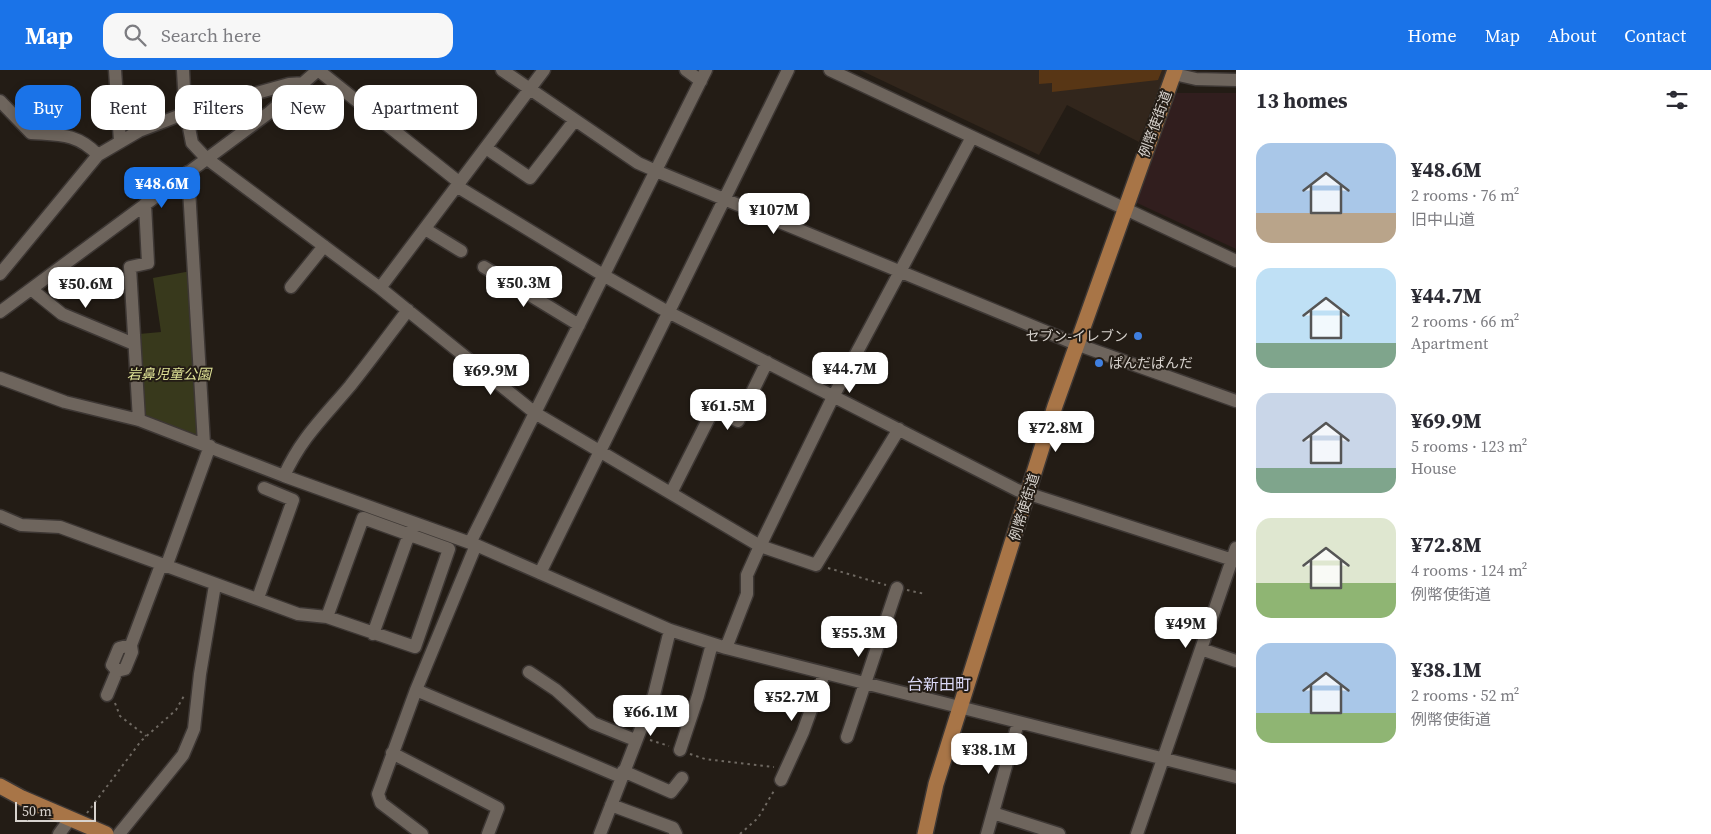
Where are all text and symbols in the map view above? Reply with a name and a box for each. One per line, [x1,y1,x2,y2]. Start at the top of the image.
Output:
search box [103,13,453,58]
text: Map [25,19,73,52]
icon: search [121,21,149,49]
text: Search here [161,22,261,48]
text: Home [1408,23,1457,48]
text: Map [1485,23,1520,48]
text: About [1548,23,1596,48]
text: Contact [1624,23,1686,48]
chip: Buy [15,85,81,130]
chip: Rent [91,85,165,130]
chip: Filters [175,85,262,130]
chip: New [272,85,344,130]
chip: Apartment [354,85,477,130]
text: 13 homes [1256,86,1348,115]
icon: filters [1663,86,1691,114]
street label: 例幣使街道 [1134,88,1176,160]
text: ¥48.6M [1411,155,1482,184]
icon: home [1296,163,1356,223]
pin: ¥48.6M [121,166,203,209]
text: ¥48.6M [135,172,189,194]
text: 2 rooms · 76 m² [1411,184,1519,206]
pin: ¥107M [739,192,809,235]
text: ¥107M [749,198,799,220]
text: 旧中山道 [1411,208,1475,230]
pin: ¥50.6M [45,266,127,309]
pin: ¥50.3M [483,266,565,308]
text: ¥50.3M [497,271,551,293]
text: ¥50.6M [59,272,113,294]
text: ¥44.7M [1411,281,1482,310]
icon: home [1296,288,1356,348]
text: 2 rooms · 66 m² [1411,310,1519,332]
place label: セブン-イレブン [1026,326,1128,346]
marker: セブン-イレブン [1132,330,1144,342]
text: Apartment [1411,332,1488,354]
pin: ¥44.7M [809,352,891,394]
place label: ぱんだぱんだ [1109,353,1193,373]
pin: ¥69.9M [450,354,532,396]
text: ¥44.7M [823,357,877,379]
marker: ぱんだぱんだ [1093,357,1105,369]
text: ¥69.9M [464,359,518,381]
park label: 岩鼻児童公園 [127,364,213,384]
pin: ¥61.5M [687,388,769,431]
text: ¥61.5M [701,394,755,416]
text: ¥69.9M [1411,406,1482,435]
pin: ¥72.8M [1015,410,1097,453]
icon: home [1296,413,1356,473]
text: ¥72.8M [1029,416,1083,438]
text: 5 rooms · 123 m² [1411,435,1527,457]
text: House [1411,457,1456,479]
street label: 例幣使街道 [1004,471,1044,543]
text: ¥72.8M [1411,530,1482,559]
icon: home [1296,538,1356,598]
text: 4 rooms · 124 m² [1411,559,1527,581]
text: 例幣使街道 [1411,583,1491,605]
pin: ¥49M [1156,606,1216,649]
text: ¥49M [1166,612,1206,634]
pin: ¥55.3M [818,616,900,658]
text: ¥55.3M [832,621,886,643]
text: ¥38.1M [1411,655,1482,684]
icon: home [1296,663,1356,723]
district label: 台新田町 [907,673,971,695]
pin: ¥52.7M [751,680,833,722]
text: 2 rooms · 52 m² [1411,684,1519,706]
text: ¥52.7M [765,685,819,707]
pin: ¥66.1M [610,694,692,737]
text: ¥66.1M [624,700,678,722]
text: 例幣使街道 [1411,708,1491,730]
pin: ¥38.1M [948,732,1030,775]
text: ¥38.1M [962,738,1016,760]
scale bar [15,799,96,822]
text: 50 m [22,801,52,821]

